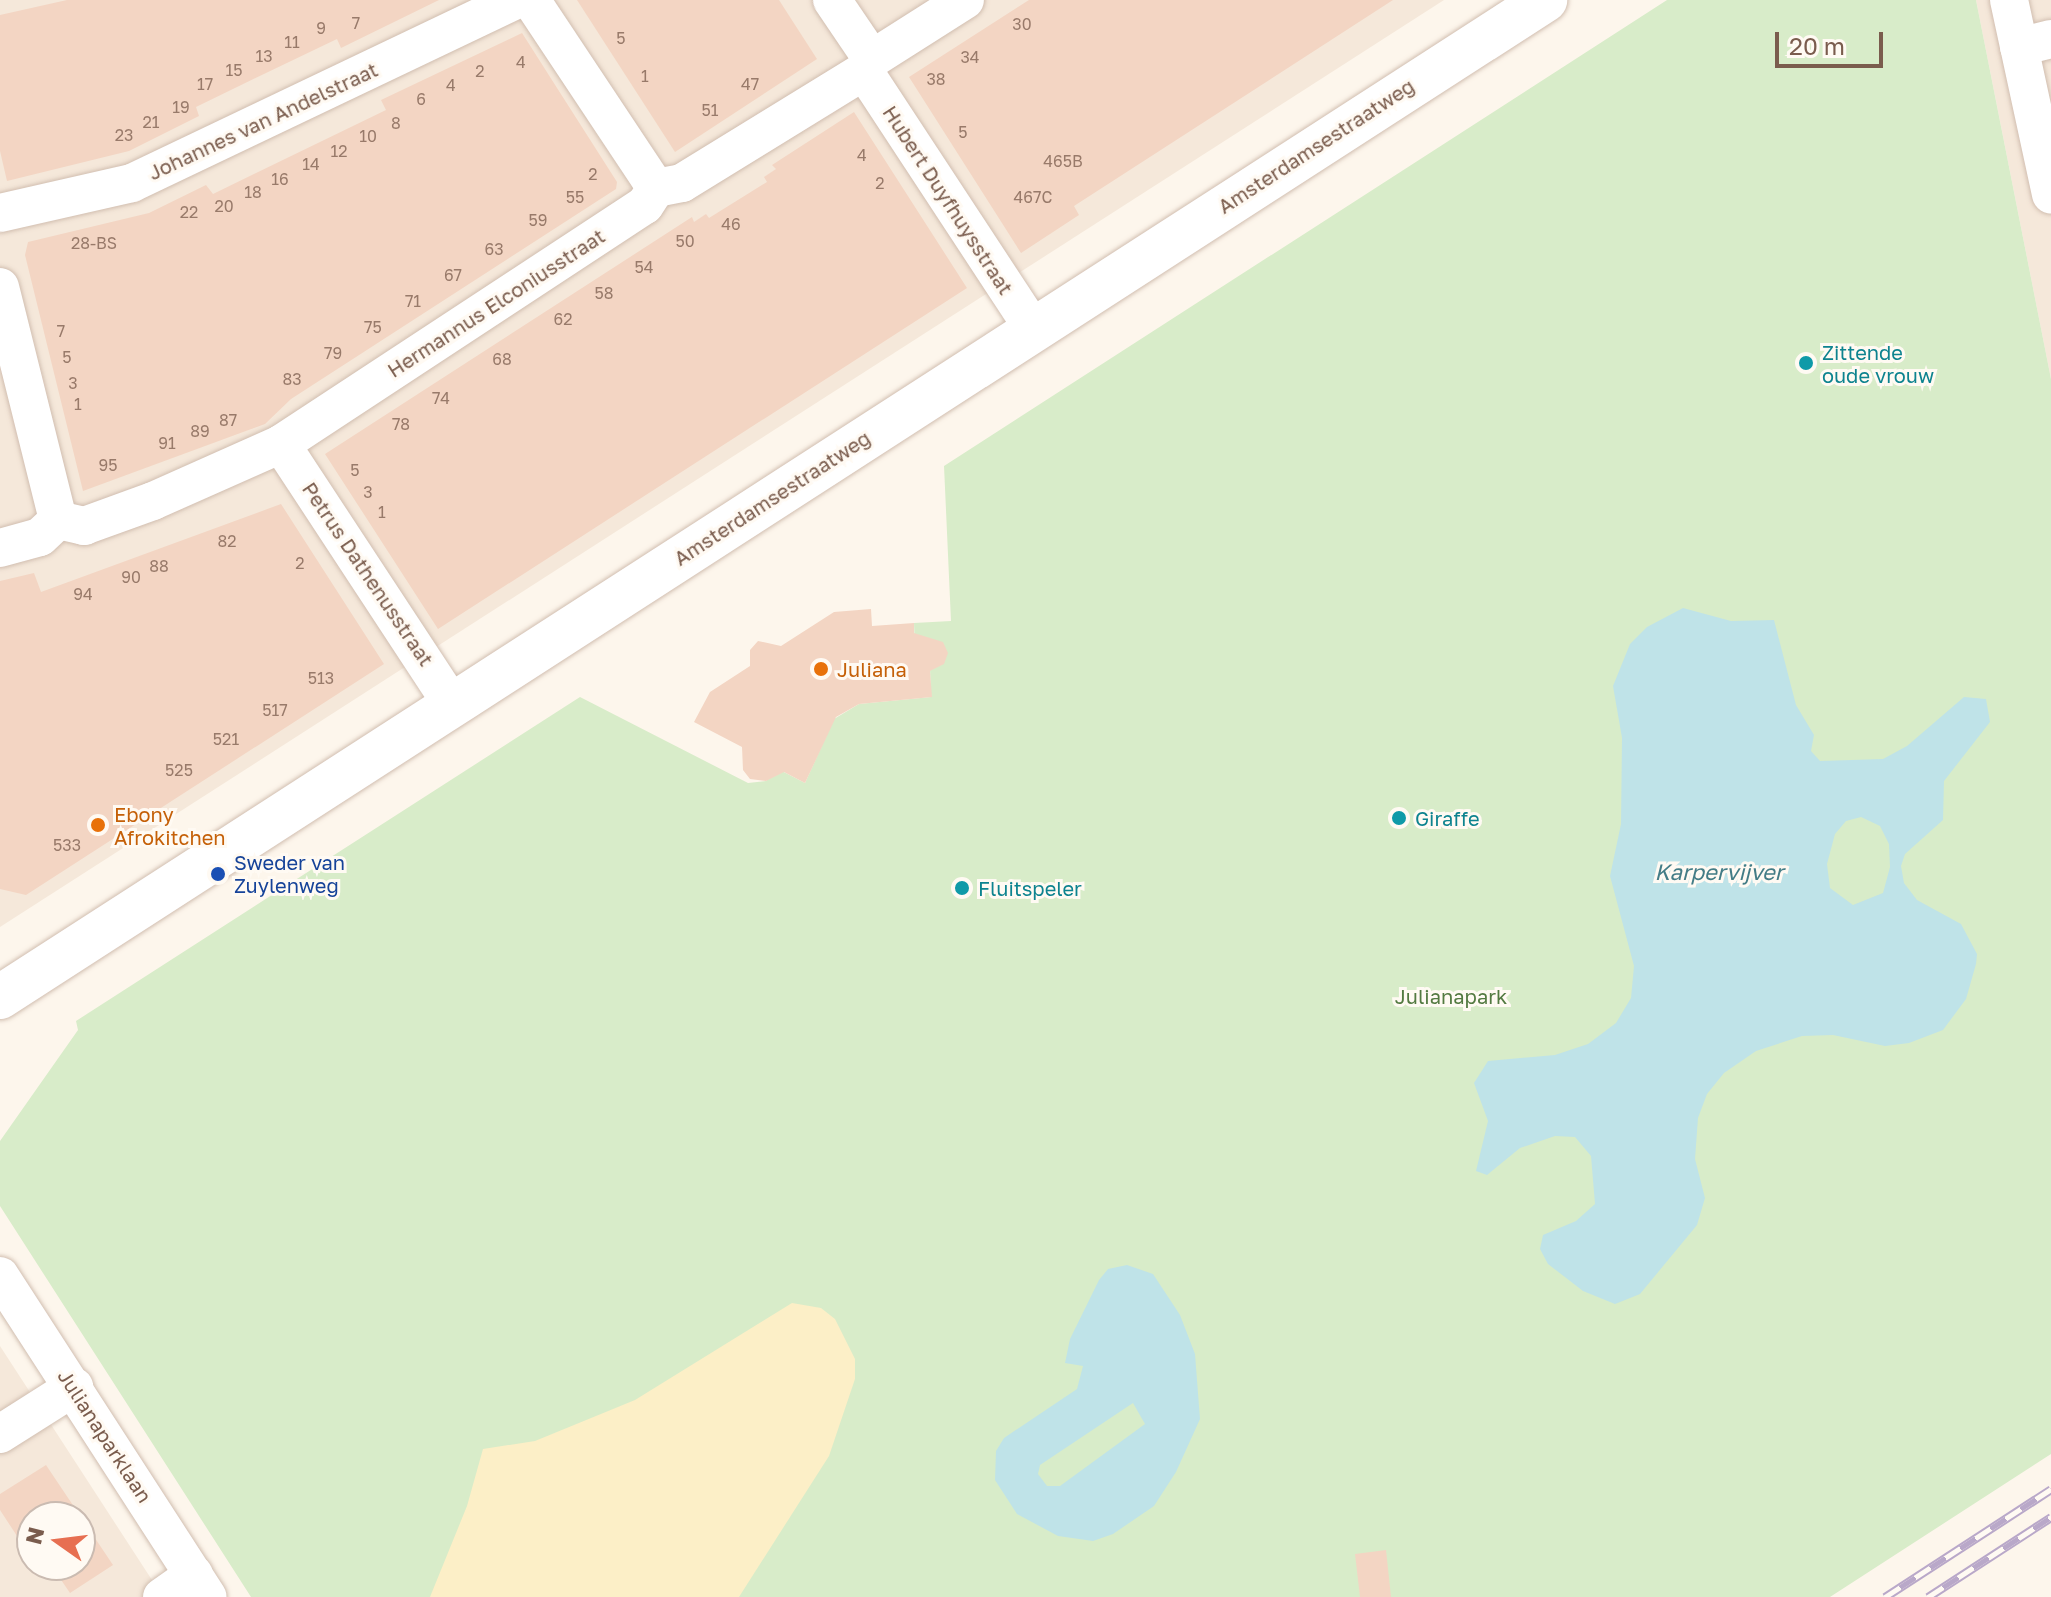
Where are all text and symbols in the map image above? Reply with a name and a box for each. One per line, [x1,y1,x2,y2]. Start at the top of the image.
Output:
house number: 7 [352,13,360,33]
house number: 30 [1012,14,1032,34]
scale bar [1779,16,1887,66]
house number: 9 [316,18,326,38]
house number: 5 [616,28,626,48]
text: 20 m [1789,31,1845,60]
house number: 11 [284,32,300,52]
house number: 13 [255,46,273,66]
house number: 34 [960,47,980,67]
house number: 4 [516,52,526,72]
street label: Johannes van Andelstraat [145,57,381,185]
house number: 15 [225,60,243,80]
house number: 2 [475,61,485,81]
house number: 1 [641,66,649,86]
house number: 38 [926,69,946,89]
house number: 17 [197,74,213,94]
house number: 47 [741,74,759,94]
street label: Amsterdamsestraatweg [1213,74,1419,218]
house number: 4 [446,75,456,95]
house number: 6 [416,89,426,109]
house number: 19 [172,97,190,117]
house number: 51 [701,100,719,120]
street label: Hubert Duyfhuysstraat [878,101,1018,299]
house number: 21 [142,112,160,132]
house number: 8 [391,113,401,133]
house number: 5 [958,122,968,142]
house number: 23 [115,125,133,145]
house number: 10 [359,126,377,146]
house number: 12 [330,141,348,161]
house number: 4 [857,145,867,165]
house number: 465B [1043,151,1083,171]
house number: 14 [302,154,320,174]
house number: 2 [588,164,598,184]
house number: 16 [271,169,289,189]
house number: 2 [875,173,885,193]
house number: 18 [244,182,262,202]
house number: 55 [566,187,584,207]
house number: 467C [1014,187,1052,207]
house number: 20 [214,196,234,216]
house number: 22 [180,202,198,222]
house number: 59 [529,210,547,230]
house number: 46 [721,214,741,234]
street label: Hermannus Elconiusstraat [383,224,609,382]
house number: 50 [675,231,695,251]
house number: 28-BS [71,233,117,253]
house number: 63 [484,239,504,259]
house number: 54 [634,257,654,277]
house number: 67 [444,265,462,285]
house number: 58 [594,283,614,303]
house number: 71 [405,291,421,311]
house number: 62 [554,309,572,329]
house number: 75 [364,317,382,337]
house number: 7 [57,321,65,341]
place label: Zittende oude vrouw [1822,340,1934,387]
house number: 79 [324,343,342,363]
house number: 5 [62,347,72,367]
house number: 68 [492,349,512,369]
marker: Zittende oude vrouw [1797,354,1815,372]
house number: 83 [282,369,302,389]
house number: 3 [68,373,78,393]
house number: 74 [432,388,450,408]
house number: 1 [74,394,82,414]
house number: 87 [219,410,237,430]
house number: 78 [392,414,410,434]
house number: 89 [190,421,210,441]
street label: Amsterdamsestraatweg [669,426,875,570]
house number: 91 [158,433,176,453]
house number: 95 [99,455,117,475]
house number: 5 [350,460,360,480]
street label: Petrus Dathenusstraat [297,478,439,670]
house number: 3 [363,482,373,502]
house number: 1 [378,502,386,522]
house number: 82 [217,531,237,551]
house number: 2 [295,553,305,573]
house number: 88 [149,556,169,576]
house number: 90 [121,567,141,587]
house number: 94 [73,584,93,604]
place label: Juliana [837,657,907,681]
marker: Juliana [812,660,830,678]
house number: 513 [308,668,334,688]
house number: 517 [262,700,288,720]
house number: 521 [213,729,239,749]
house number: 525 [165,760,193,780]
place label: Ebony Afrokitchen [114,802,226,849]
place label: Giraffe [1415,806,1480,830]
marker: Giraffe [1390,809,1408,827]
marker: Ebony Afrokitchen [89,816,107,834]
house number: 533 [53,835,81,855]
place label: Sweder van Zuylenweg [234,850,345,897]
water label: Karpervijver [1655,859,1783,885]
marker: Sweder van Zuylenweg [209,865,227,883]
place label: Fluitspeler [978,876,1082,900]
marker: Fluitspeler [953,879,971,897]
park label: Julianapark [1395,984,1507,1008]
street label: Julianaparklaan [53,1365,157,1507]
north arrow [16,1501,96,1581]
text: N [19,1524,49,1547]

